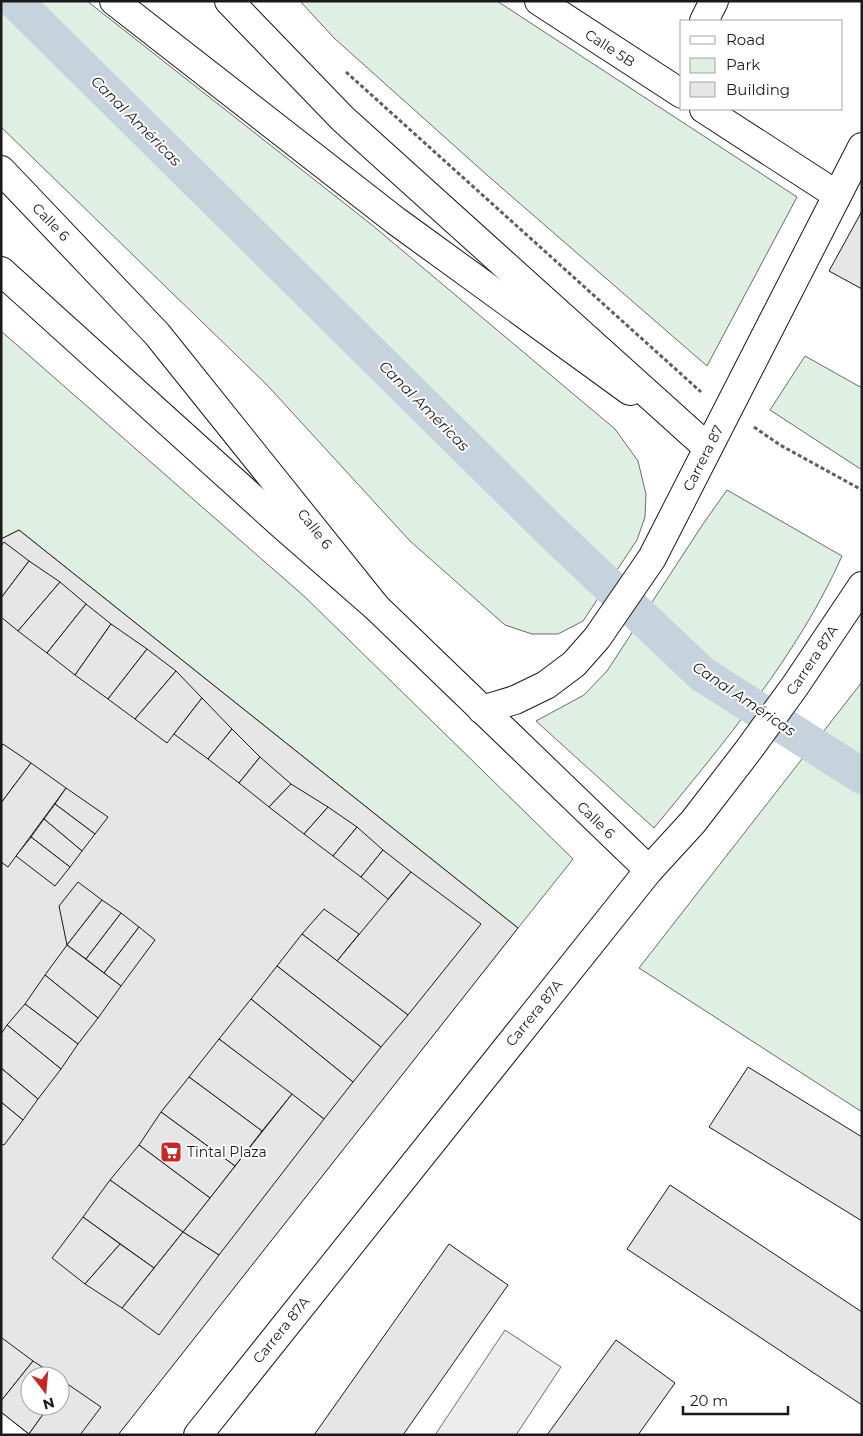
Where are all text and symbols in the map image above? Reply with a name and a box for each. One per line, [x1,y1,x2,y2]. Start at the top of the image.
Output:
legend [680,20,843,110]
street label: Calle 5B [582,25,638,71]
text: Road [726,30,765,49]
text: Park [726,55,760,74]
water label: Canal Américas [87,71,186,170]
text: Building [726,80,790,99]
street label: Calle 6 [28,199,74,245]
water label: Canal Américas [375,356,474,455]
street label: Carrera 87 [679,422,727,494]
street label: Calle 6 [294,505,337,553]
street label: Carrera 87A [782,621,843,699]
water label: Canal Américas [689,657,800,740]
street label: Calle 6 [573,797,619,843]
street label: Carrera 87A [502,975,567,1050]
supermarket icon: Tintal Plaza [159,1140,183,1164]
place label: Tintal Plaza [187,1143,267,1161]
street label: Carrera 87A [249,1292,314,1367]
north arrow [20,1366,70,1416]
scale bar [683,1384,788,1416]
text: 20 m [690,1391,728,1410]
text: N [41,1393,57,1414]

